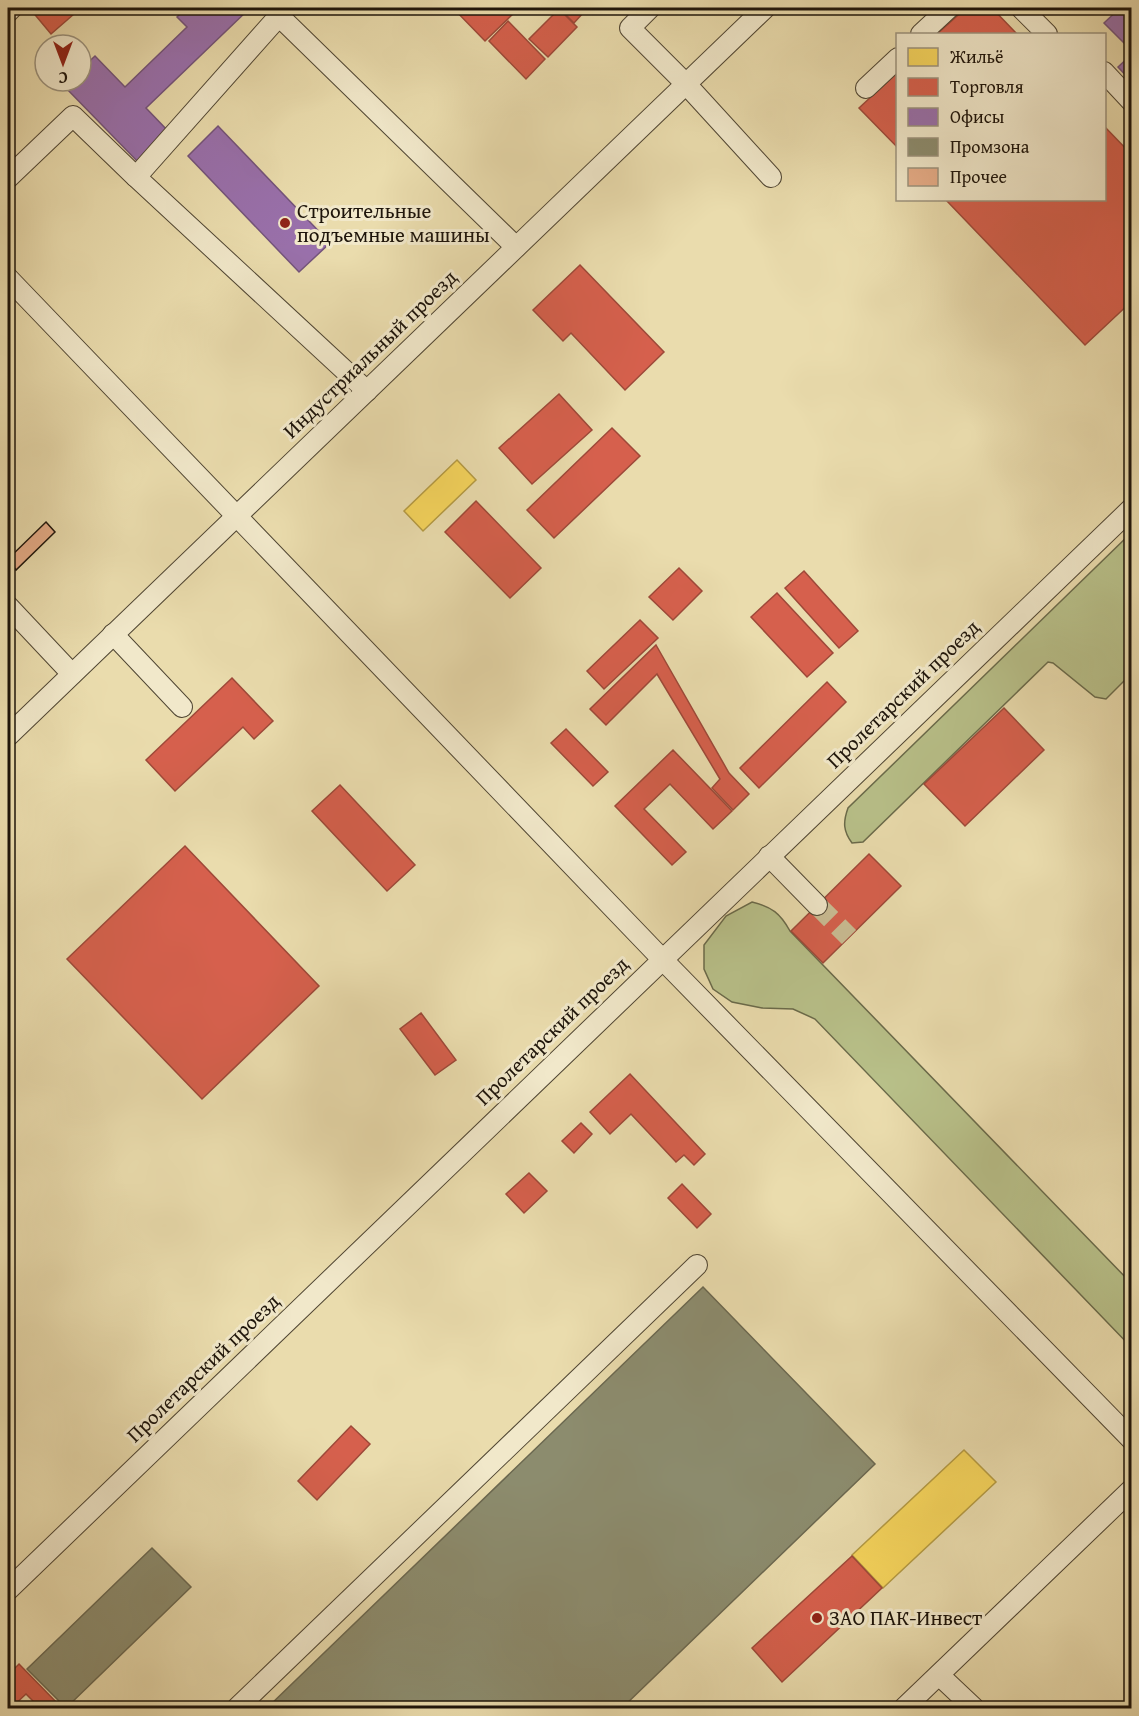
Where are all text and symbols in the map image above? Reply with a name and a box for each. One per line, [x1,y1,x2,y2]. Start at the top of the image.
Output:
north arrow [33,33,93,93]
legend [896,33,1106,201]
text: Жильё [949,43,1004,70]
text: С [58,66,68,90]
text: Торговля [950,73,1024,100]
text: Офисы [950,103,1005,130]
text: Промзона [950,133,1030,160]
text: Прочее [950,163,1007,190]
place label: Строительные подъемные машины [297,195,490,250]
marker: Строительные подъемные машины [278,216,292,230]
street label: Индустриальный проезд [276,262,464,445]
street label: Пролетарский проезд [819,612,987,775]
street label: Пролетарский проезд [468,949,636,1112]
street label: Пролетарский проезд [119,1286,287,1449]
place label: ЗАО ПАК-Инвест [829,1602,982,1633]
marker: ЗАО ПАК-Инвест [810,1611,824,1625]

